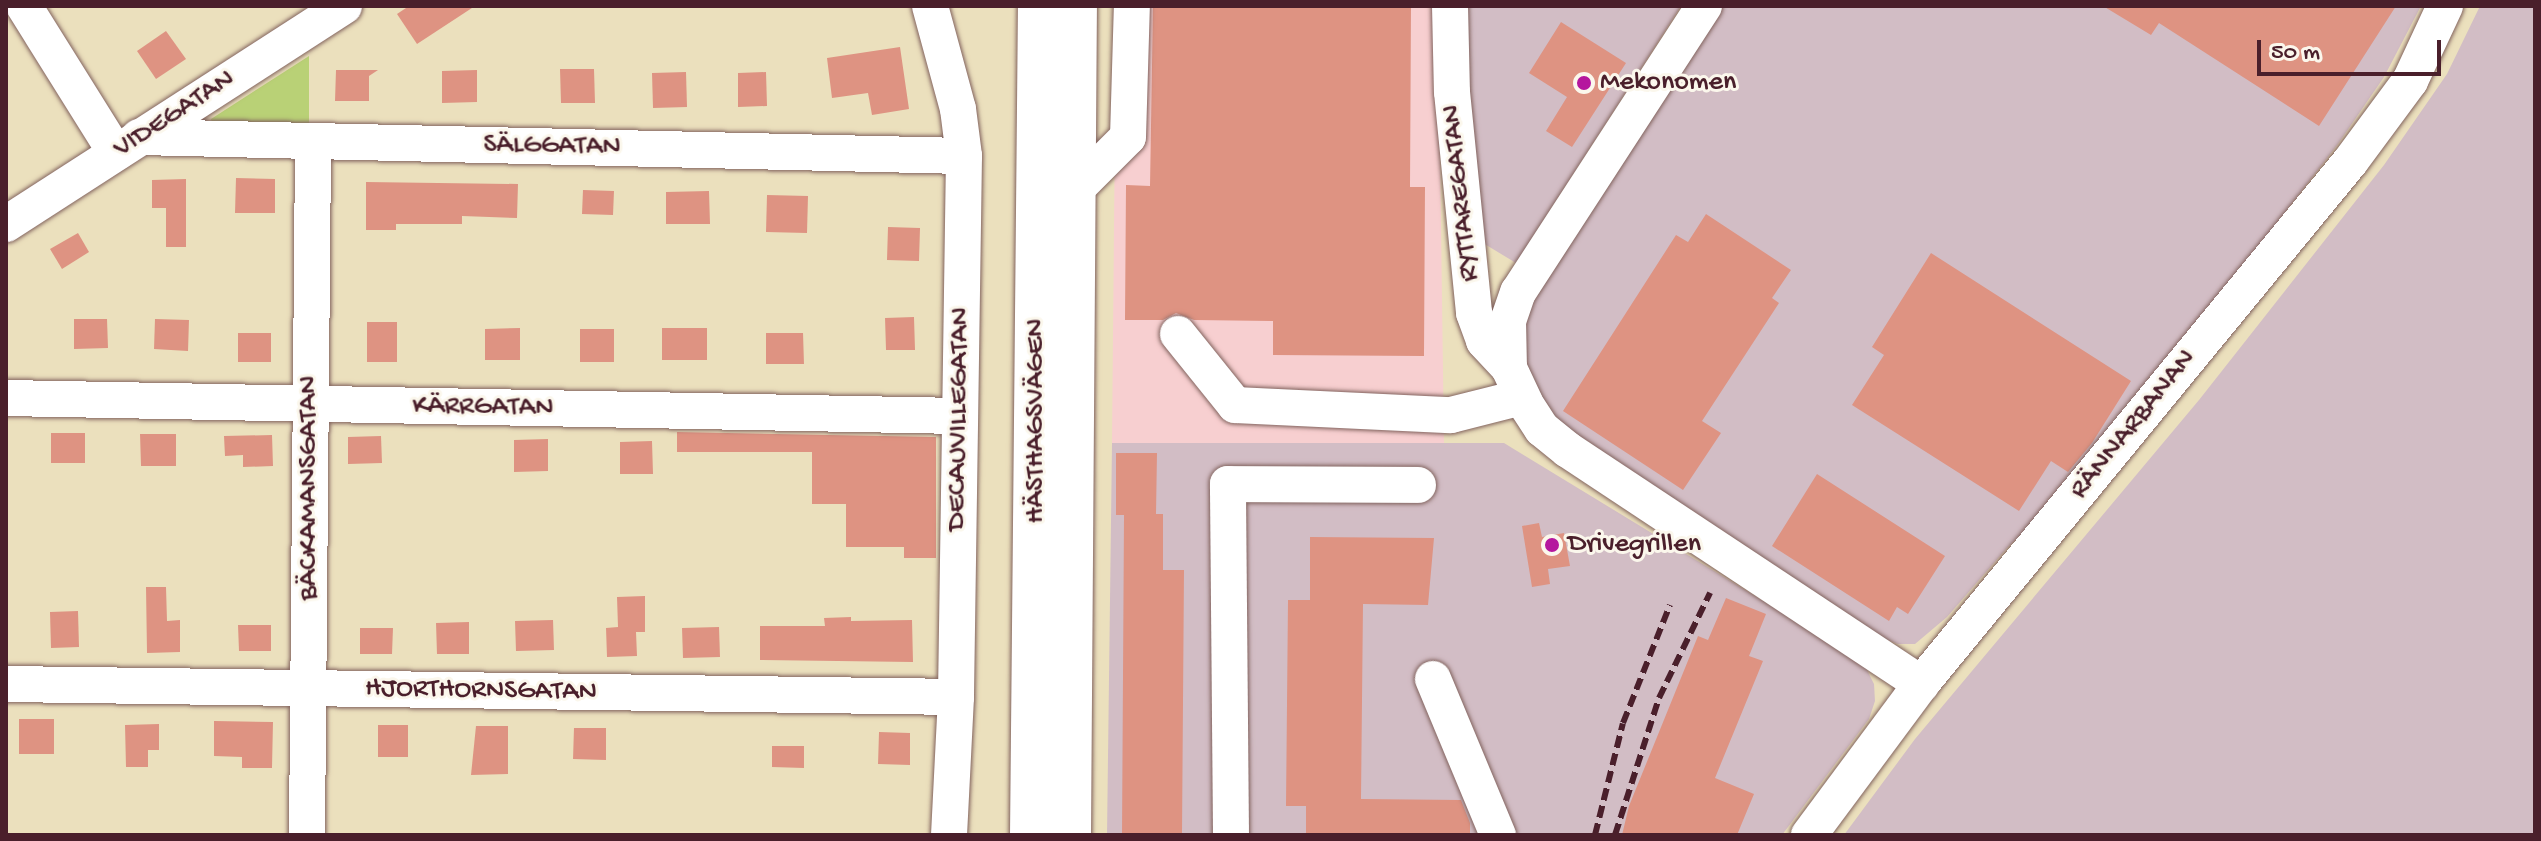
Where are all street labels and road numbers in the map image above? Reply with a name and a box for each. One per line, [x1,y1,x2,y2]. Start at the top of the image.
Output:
street label: VIDEGATAN [108,63,242,167]
street label: RYTTAREGATAN [1436,103,1488,283]
street label: SÄLGGATAN [483,129,621,165]
street label: DECAUVILLEGATAN [941,307,979,531]
street label: HÄSTHAGSVÄGEN [1020,319,1054,523]
street label: RÄNNARBANAN [2063,343,2205,507]
street label: BÄCKAMANSGATAN [293,376,327,600]
street label: KÄRRGATAN [412,390,554,426]
street label: HJORTHORNSGATAN [365,672,597,710]

